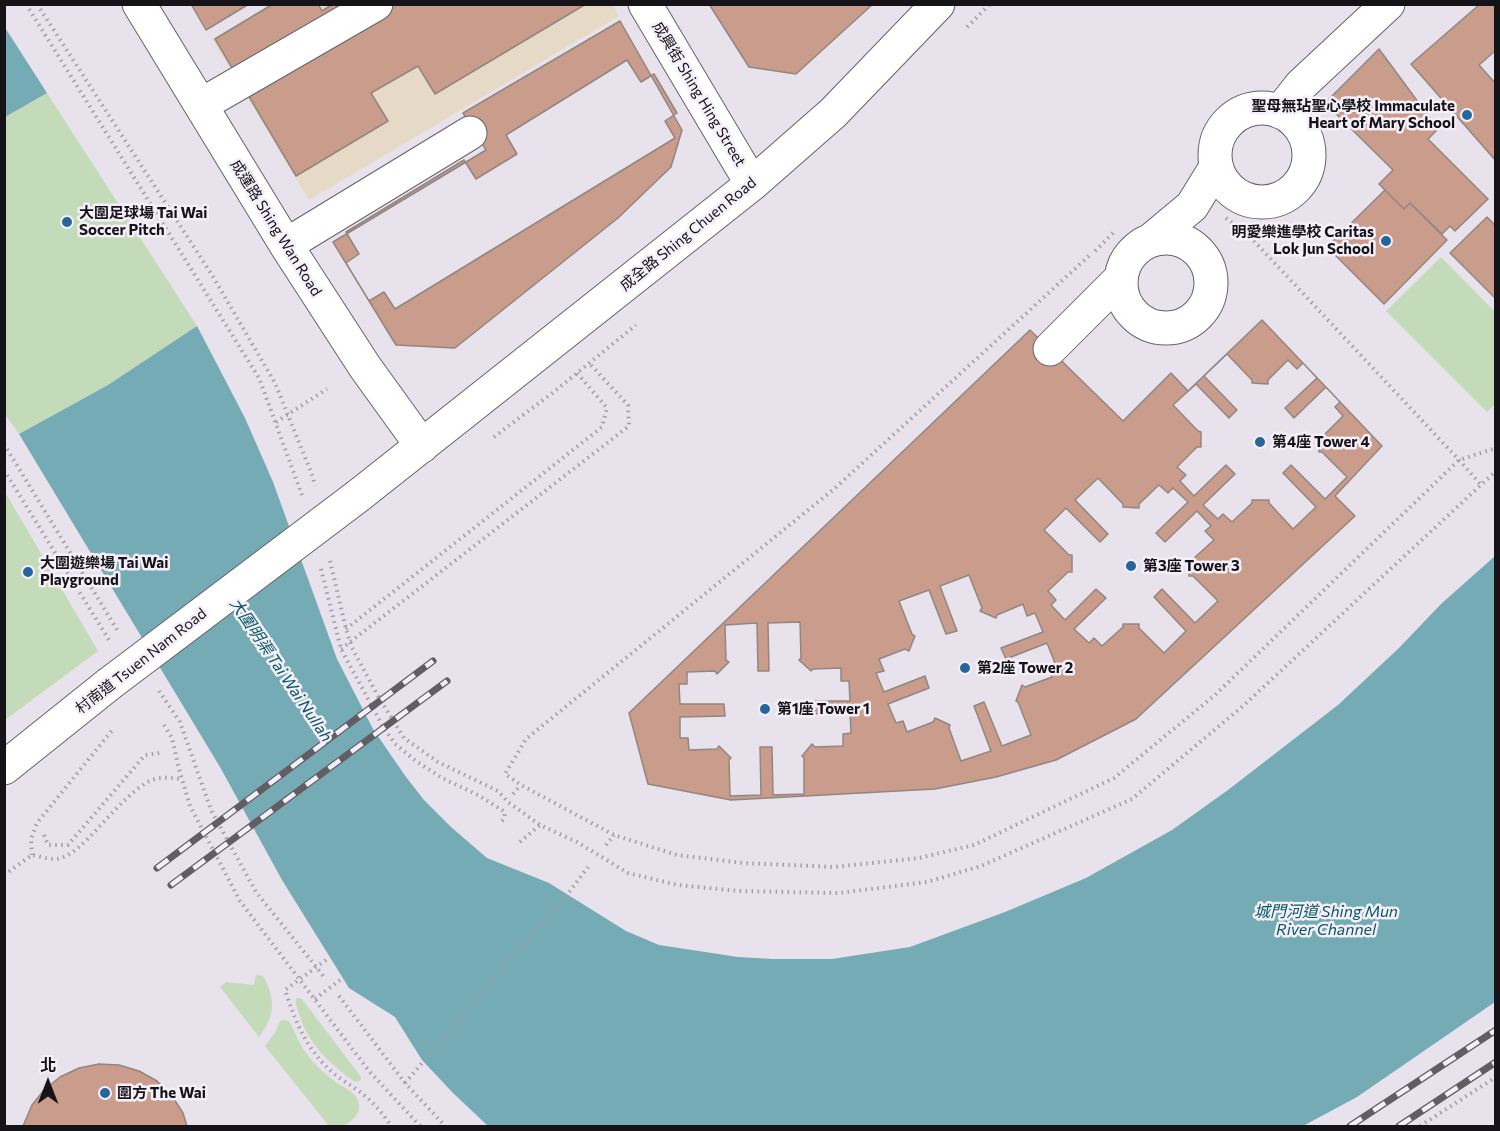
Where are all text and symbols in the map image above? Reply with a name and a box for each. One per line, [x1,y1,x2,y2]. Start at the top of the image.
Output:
street label: 成興街 Shing Hing Street [649,18,749,170]
place label: 聖母無玷聖心學校 Immaculate Heart of Mary School [1251,97,1455,132]
marker: 聖母無玷聖心學校 Immaculate Heart of Mary School [1460,108,1474,122]
street label: 成運路 Shing Wan Road [227,156,325,300]
street label: 成全路 Shing Chuen Road [616,173,760,295]
place label: 大圍足球場 Tai Wai Soccer Pitch [79,204,207,239]
marker: 大圍足球場 Tai Wai Soccer Pitch [60,215,74,229]
place label: 明愛樂進學校 Caritas Lok Jun School [1231,223,1374,258]
marker: 明愛樂進學校 Caritas Lok Jun School [1379,234,1393,248]
place label: 第4座 Tower 4 [1272,433,1370,451]
marker: 第4座 Tower 4 [1253,435,1267,449]
place label: 大圍遊樂場 Tai Wai Playground [40,554,168,589]
place label: 第3座 Tower 3 [1143,557,1240,575]
marker: 第3座 Tower 3 [1124,559,1138,573]
marker: 大圍遊樂場 Tai Wai Playground [21,565,35,579]
water label: 大圍明渠 Tai Wai Nullah [226,595,336,745]
street label: 村南道 Tsuen Nam Road [72,604,210,718]
place label: 第2座 Tower 2 [977,659,1073,677]
marker: 第2座 Tower 2 [958,661,972,675]
place label: 第1座 Tower 1 [777,700,870,718]
marker: 第1座 Tower 1 [758,702,772,716]
water label: 城門河道 Shing Mun River Channel [1254,902,1398,940]
north arrow [18,1053,78,1113]
text: 北 [40,1055,56,1074]
place label: 圍方 The Wai [117,1084,206,1102]
marker: 圍方 The Wai [98,1086,112,1100]

